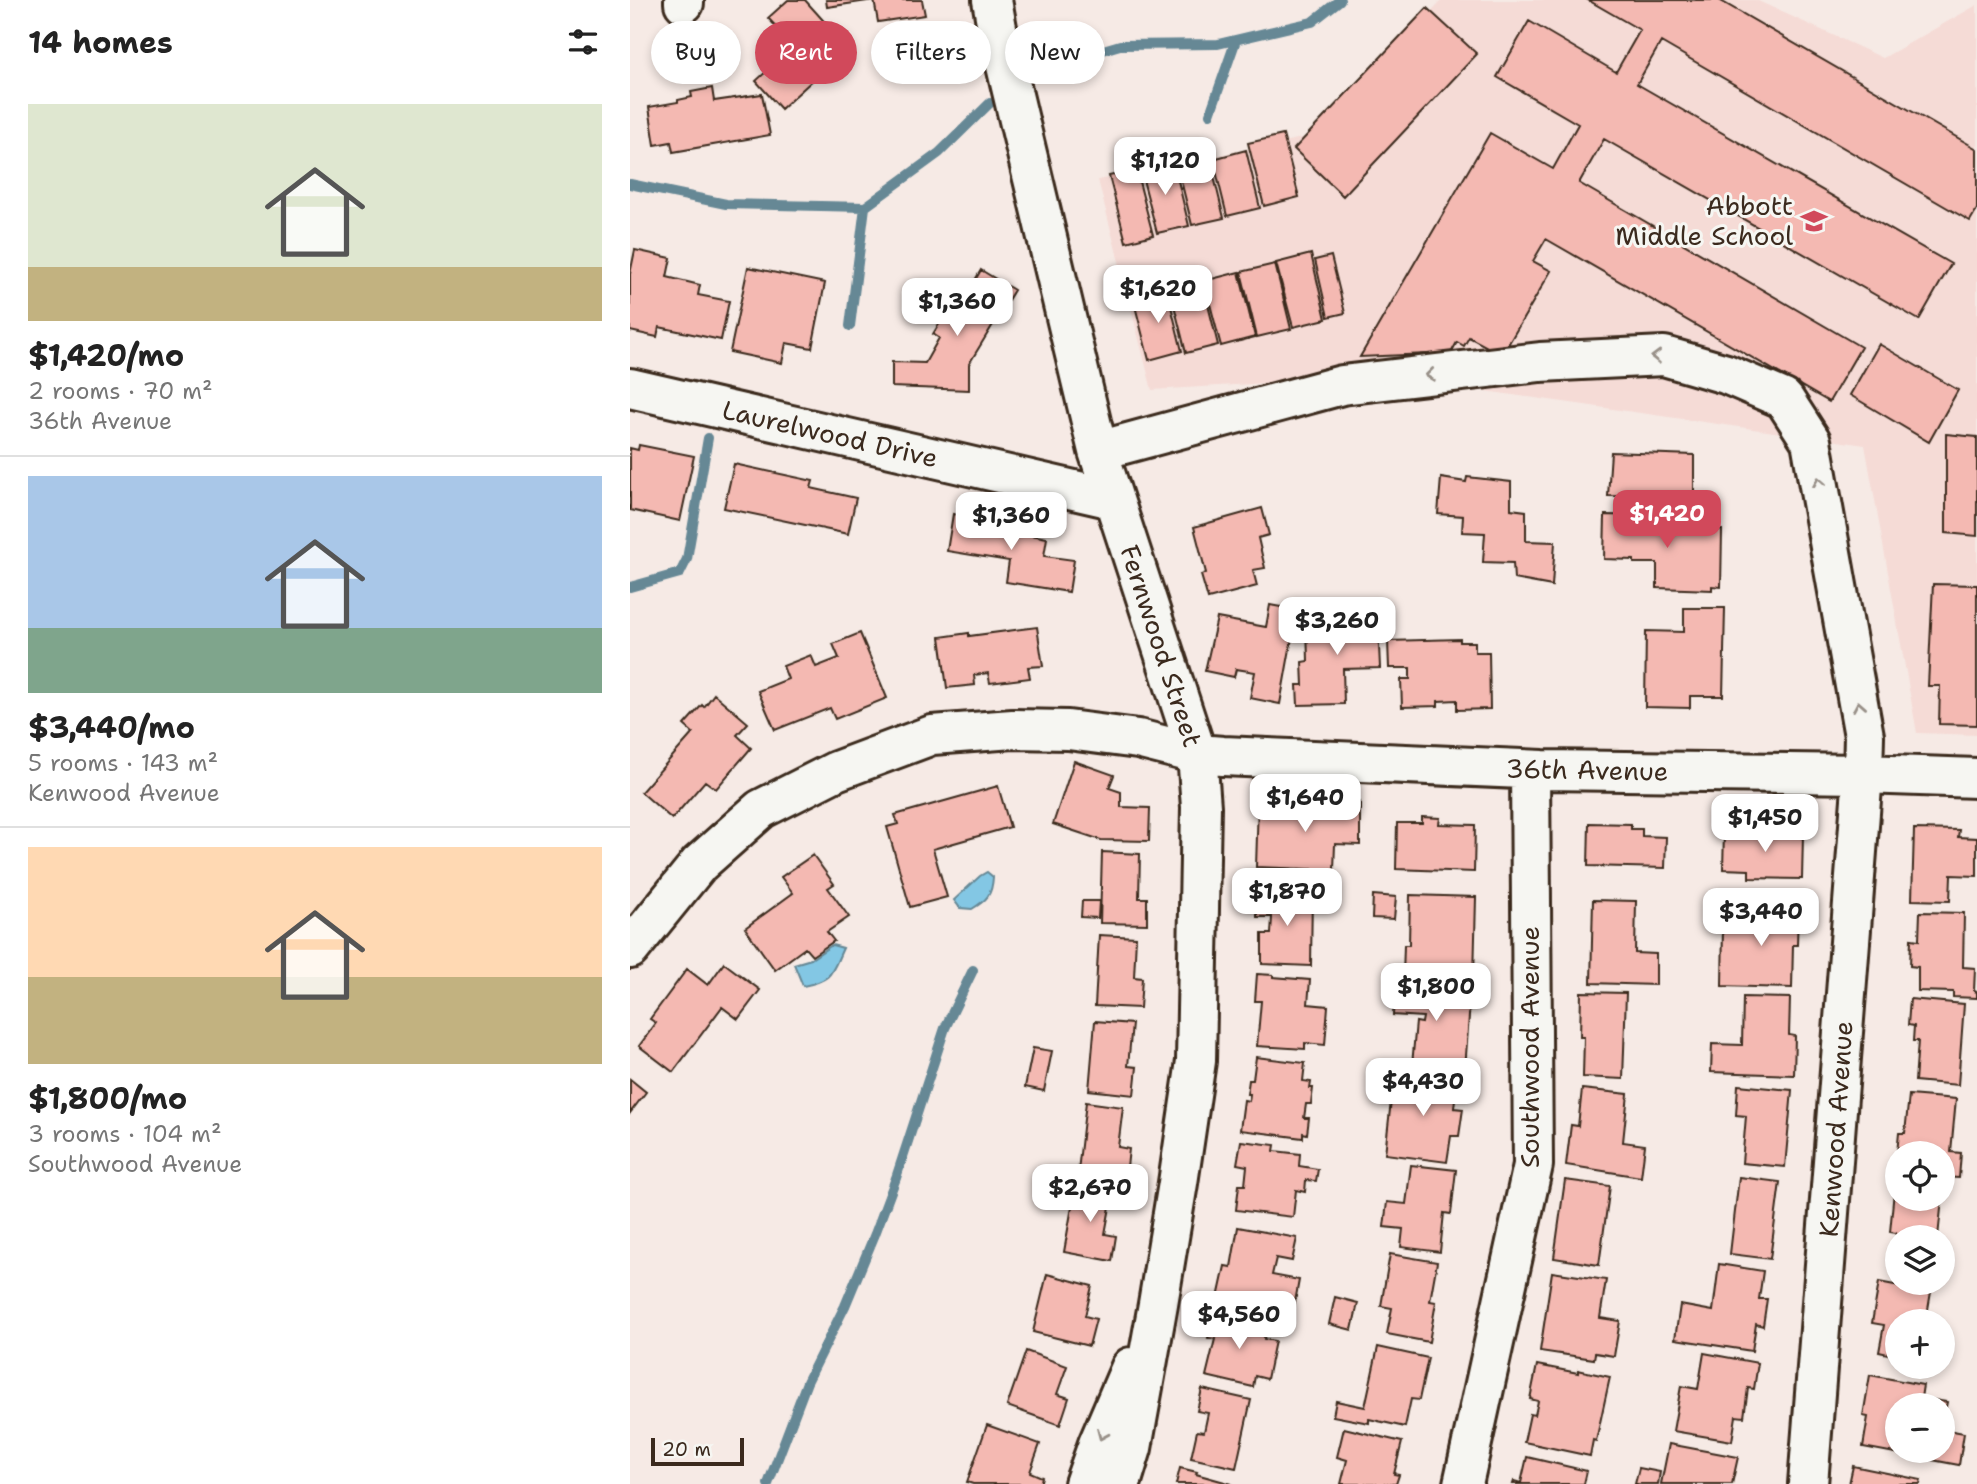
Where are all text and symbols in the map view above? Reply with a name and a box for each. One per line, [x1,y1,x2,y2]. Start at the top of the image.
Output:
chip: Buy [651,21,741,84]
chip: Rent [755,21,857,84]
chip: Filters [871,21,991,84]
chip: New [1005,21,1105,84]
text: 14 homes [28,22,173,63]
icon: filters [564,23,602,61]
pin: $1,120 [1108,138,1222,197]
text: $1,120 [1130,145,1200,175]
icon: home [252,149,378,275]
place label: Abbott Middle School [1615,188,1793,253]
school or university icon: Abbott Middle School [1799,206,1829,236]
pin: $1,620 [1101,266,1215,325]
text: $1,620 [1119,273,1197,303]
pin: $1,360 [900,278,1014,338]
text: $1,360 [918,286,996,316]
text: $1,420/mo [28,335,184,376]
one-way arrow [1650,349,1661,365]
one-way arrow [1424,367,1435,382]
text: 2 rooms · 70 m² [28,376,213,406]
street label: Laurelwood Drive [719,392,941,475]
text: 36th Avenue [28,406,172,436]
one-way arrow [1812,476,1827,488]
pin: $1,420 [1610,490,1724,550]
pin: $1,360 [954,492,1068,552]
text: $1,420 [1629,498,1705,528]
text: $1,360 [972,500,1050,530]
icon: home [252,521,378,647]
street label: Fernwood Street [1112,540,1211,751]
pin: $3,260 [1280,598,1394,657]
text: $3,260 [1295,605,1379,635]
one-way arrow [1852,700,1867,712]
text: $3,440/mo [28,707,195,748]
text: 5 rooms · 143 m² [28,748,218,778]
street label: 36th Avenue [1505,751,1669,788]
pin: $1,640 [1248,774,1362,834]
text: Kenwood Avenue [28,778,220,808]
text: $1,640 [1266,782,1344,812]
pin: $1,450 [1708,794,1822,854]
text: $1,450 [1727,802,1803,832]
pin: $1,870 [1230,869,1344,928]
text: $1,870 [1248,876,1326,906]
pin: $3,440 [1704,888,1818,948]
icon: home [252,892,378,1018]
text: $3,440 [1719,896,1803,926]
street label: Southwood Avenue [1512,926,1547,1168]
pin: $1,800 [1379,964,1493,1023]
text: $1,800 [1397,971,1475,1001]
street label: Kenwood Avenue [1810,1020,1861,1238]
pin: $4,430 [1366,1058,1480,1118]
text: $4,430 [1382,1066,1464,1096]
text: $1,800/mo [28,1078,187,1119]
text: 3 rooms · 104 m² [28,1119,221,1149]
map controls [1885,1141,1955,1463]
button: locate [1885,1141,1955,1211]
text: Southwood Avenue [28,1149,242,1179]
pin: $2,670 [1033,1164,1147,1224]
text: $2,670 [1048,1172,1132,1202]
button: layers [1885,1225,1955,1295]
pin: $4,560 [1182,1292,1296,1351]
text: $4,560 [1197,1299,1281,1329]
button: + [1885,1309,1955,1379]
button: − [1885,1393,1955,1463]
one-way arrow [1097,1428,1111,1440]
scale bar [651,1435,744,1467]
text: 20 m [662,1437,711,1462]

